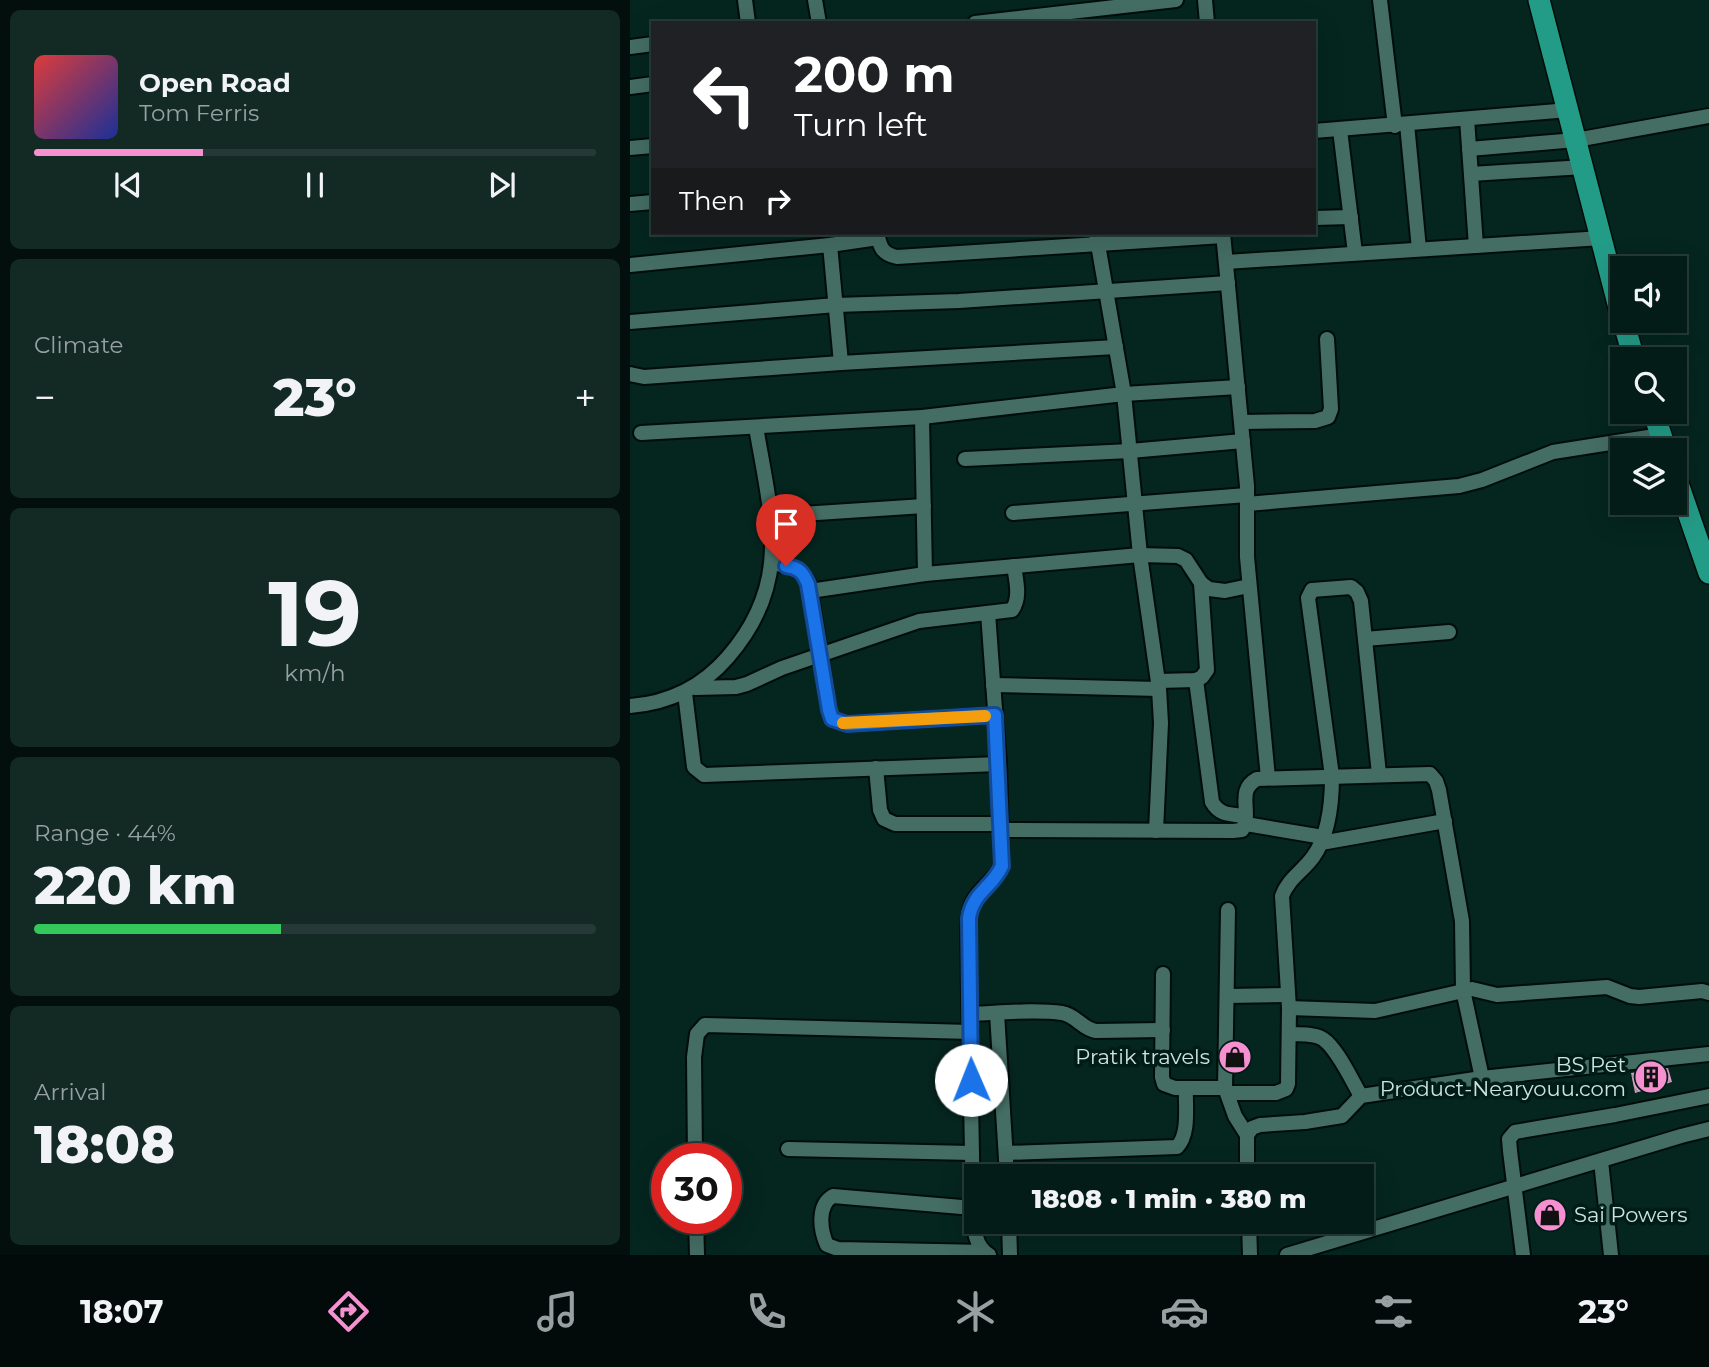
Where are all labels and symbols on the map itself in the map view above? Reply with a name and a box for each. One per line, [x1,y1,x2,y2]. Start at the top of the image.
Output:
pin [756,494,816,566]
shop icon: Pratik travels [1216,1038,1254,1076]
position arrow [934,1043,1008,1117]
place label: Pratik travels [1075,1044,1210,1069]
place label: BS Pet Product-Nearyouu.com [1380,1052,1626,1101]
building icon: BS Pet Product-Nearyouu.com [1632,1058,1670,1096]
speed limit sign: 30 [651,1143,742,1234]
shop icon: Sai Powers [1531,1196,1569,1234]
place label: Sai Powers [1574,1202,1688,1227]

